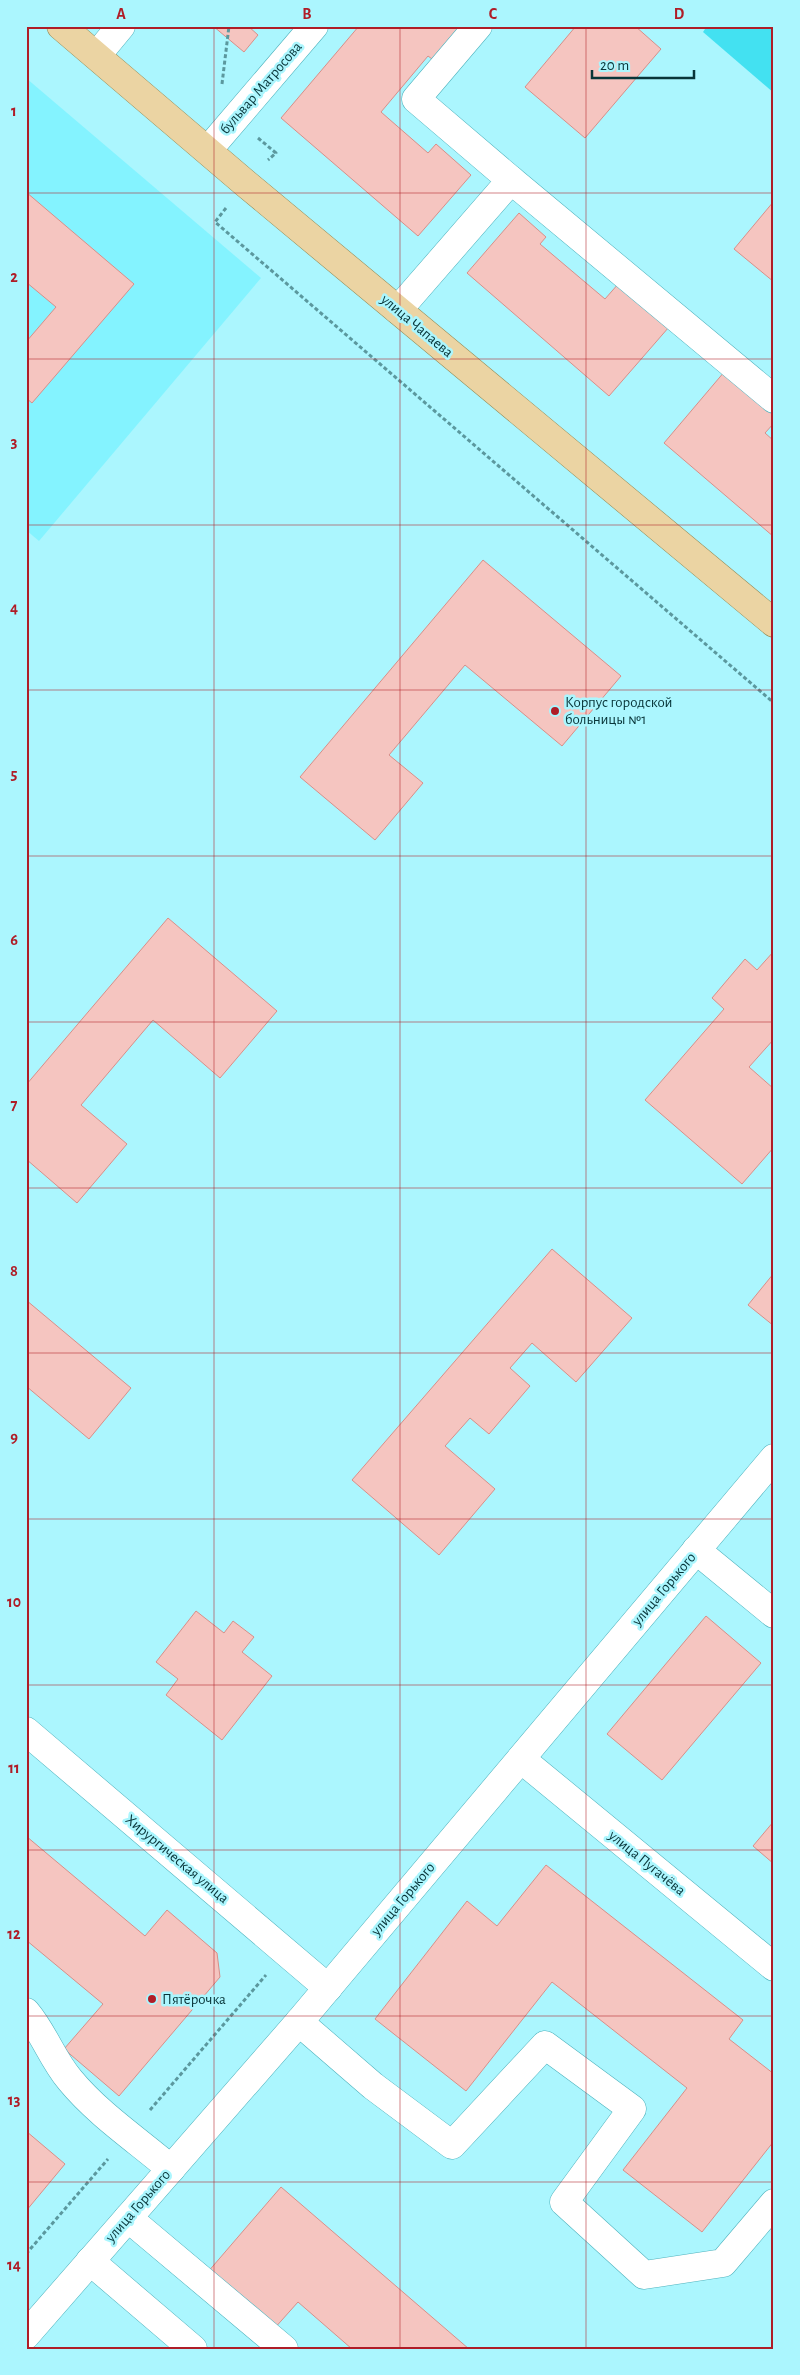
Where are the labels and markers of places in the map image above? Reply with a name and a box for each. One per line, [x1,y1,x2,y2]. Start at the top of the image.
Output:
place label: Корпус городской больницы №1 [565,695,673,727]
marker: Корпус городской больницы №1 [549,705,561,717]
place label: Пятёрочка [162,1992,226,2007]
marker: Пятёрочка [146,1993,158,2005]

